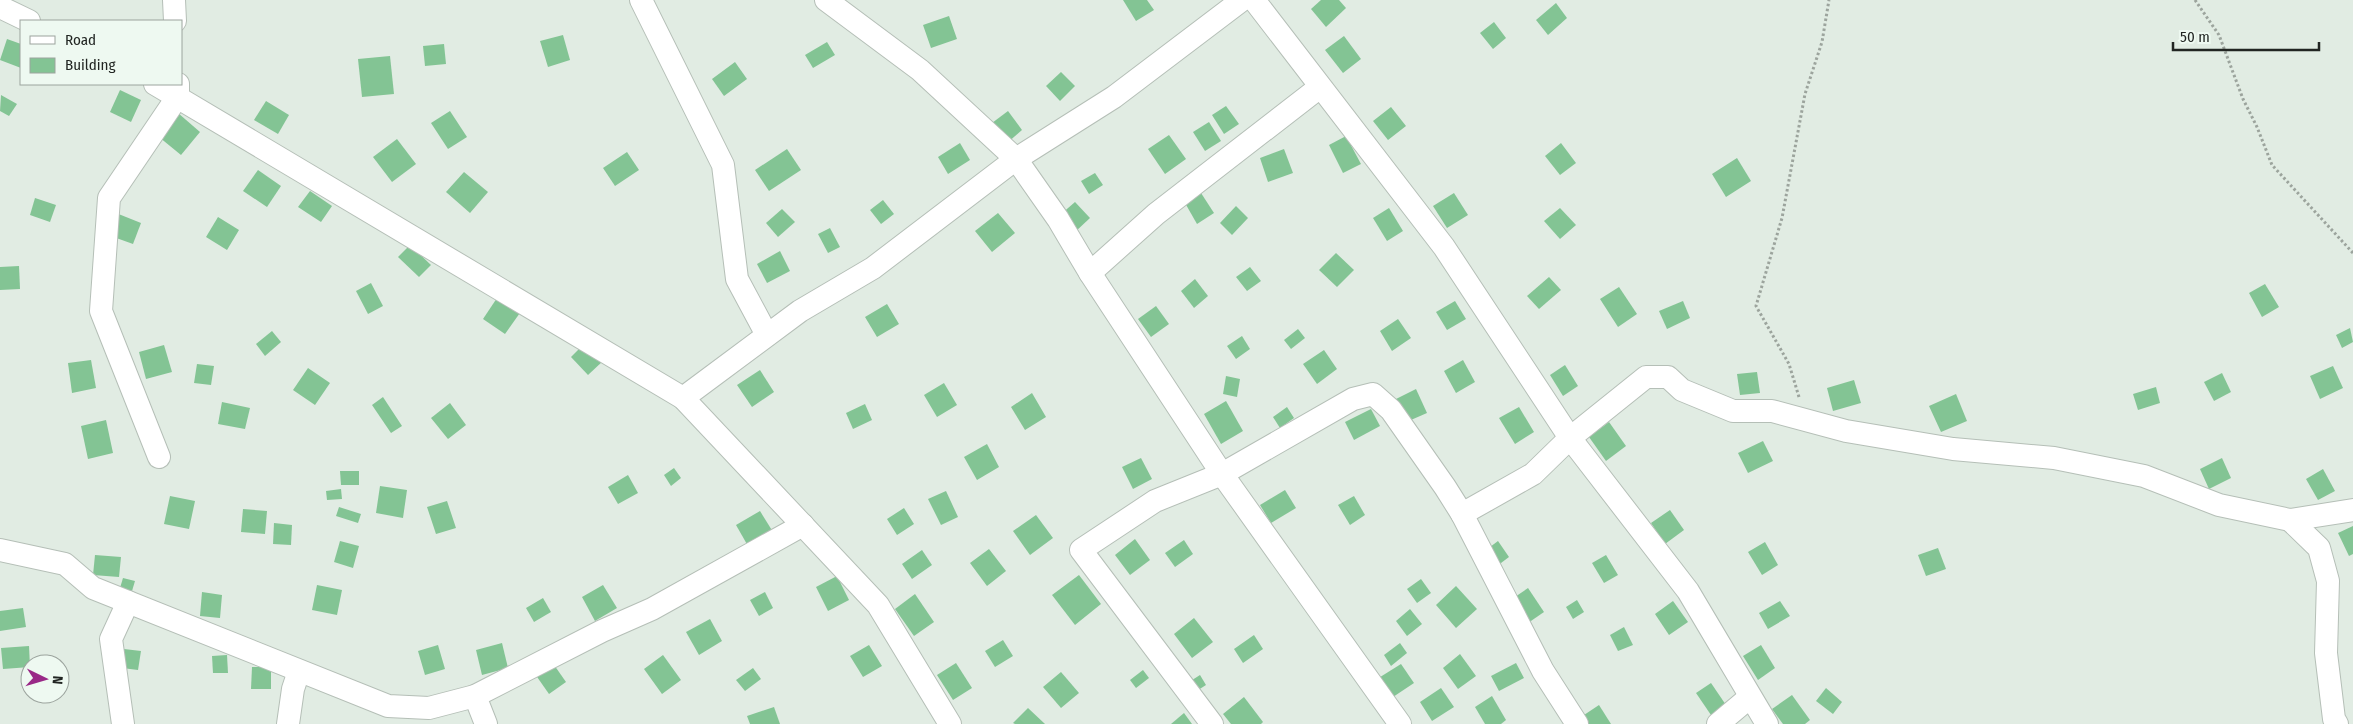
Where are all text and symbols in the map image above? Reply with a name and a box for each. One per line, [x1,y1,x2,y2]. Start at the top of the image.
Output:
legend [20,20,182,85]
scale bar [2173,20,2319,52]
text: 50 m [2180,28,2210,46]
text: Road [65,31,96,49]
text: Building [65,56,116,74]
north arrow [20,654,70,704]
text: N [49,675,66,685]

